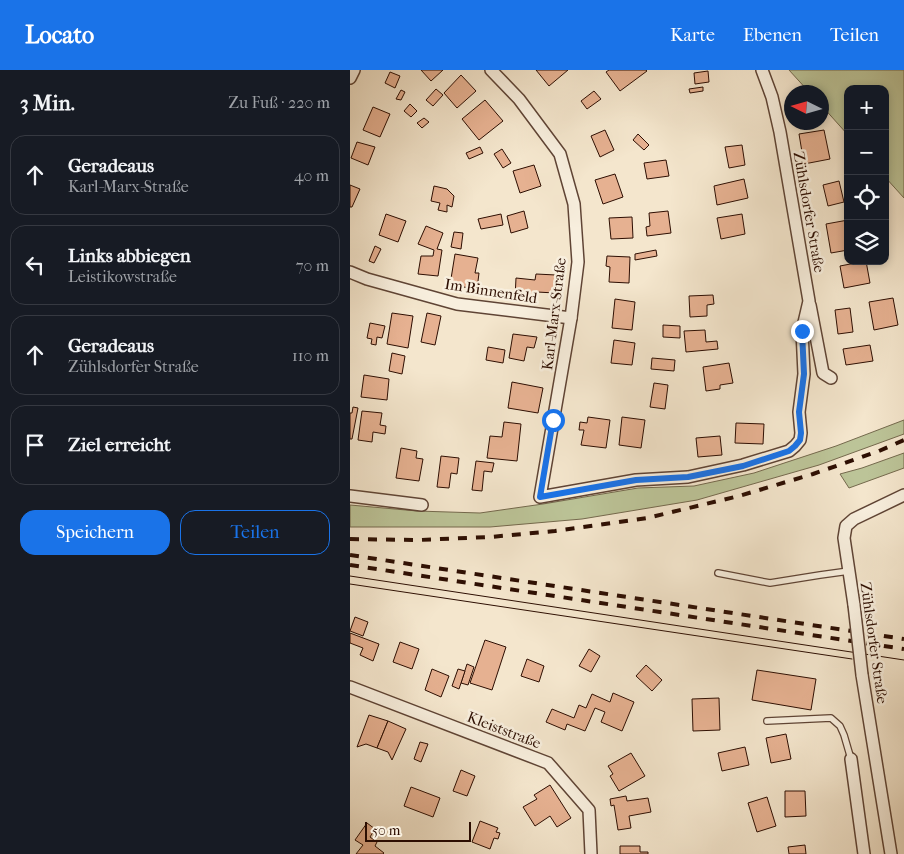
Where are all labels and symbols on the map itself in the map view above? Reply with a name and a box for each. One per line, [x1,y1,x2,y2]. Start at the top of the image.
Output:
north arrow [784,85,829,130]
street label: Zühlsdorfer Straße [789,150,829,274]
street label: Karl-Marx-Straße [538,256,570,371]
street label: Im Binnenfeld [443,275,539,307]
route end [791,320,814,343]
route start [542,409,565,432]
street label: Zühlsdorfer Straße [857,581,892,705]
street label: Kleiststraße [465,708,544,753]
scale bar [365,819,471,842]

